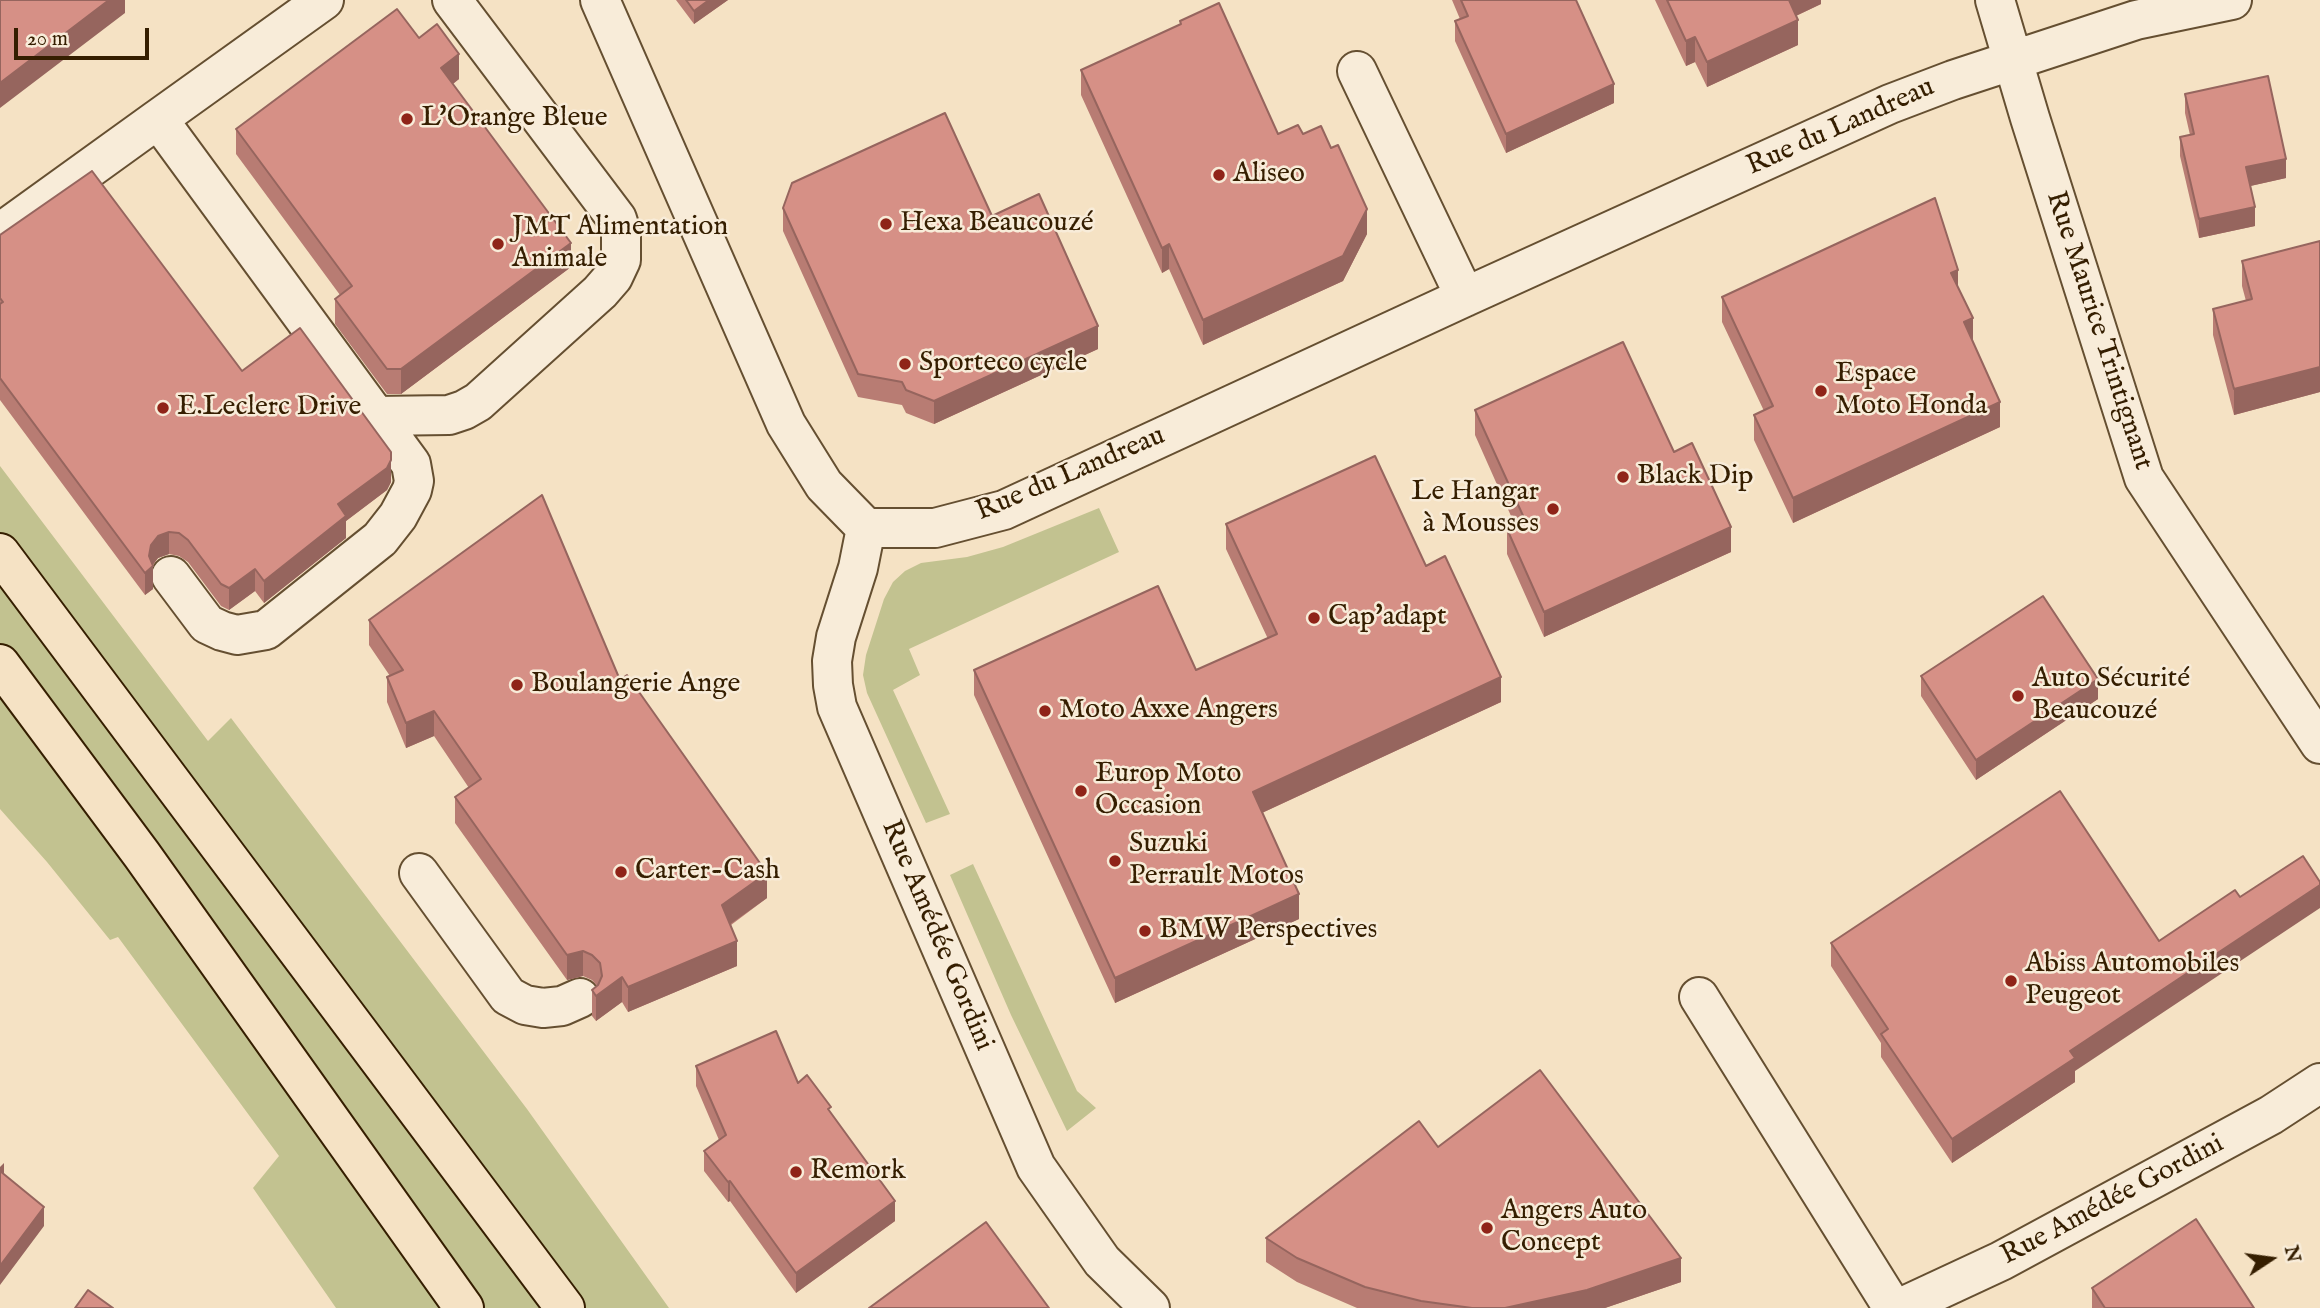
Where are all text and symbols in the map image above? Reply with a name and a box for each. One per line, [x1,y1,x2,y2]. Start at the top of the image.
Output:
scale bar [18,14,152,58]
text: 20 m [27,26,68,53]
street label: Rue du Landreau [1742,72,1940,184]
place label: L'Orange Bleue [421,102,608,136]
marker: L'Orange Bleue [399,111,415,127]
place label: Aliseo [1233,158,1305,192]
marker: Aliseo [1211,167,1227,183]
street label: Rue Maurice Trintignant [2037,187,2159,475]
place label: Hexa Beaucouzé [900,207,1094,241]
place label: JMT Alimentation Animale [512,211,728,277]
marker: Hexa Beaucouzé [878,216,894,232]
marker: JMT Alimentation Animale [490,236,506,252]
place label: Sporteco cycle [919,347,1087,381]
marker: Sporteco cycle [897,356,913,372]
place label: Espace Moto Honda [1835,358,1987,424]
marker: Espace Moto Honda [1813,383,1829,399]
place label: E.Leclerc Drive [177,391,361,425]
marker: E.Leclerc Drive [155,400,171,416]
street label: Rue du Landreau [972,420,1170,530]
place label: Black Dip [1637,460,1753,494]
marker: Black Dip [1615,469,1631,485]
place label: Le Hangar à Mousses [1411,476,1539,542]
marker: Le Hangar à Mousses [1545,501,1561,517]
place label: Cap'adapt [1328,601,1447,635]
marker: Cap'adapt [1306,610,1322,626]
place label: Auto Sécurité Beaucouzé [2032,663,2190,729]
place label: Boulangerie Ange [531,668,740,702]
marker: Boulangerie Ange [509,677,525,693]
marker: Auto Sécurité Beaucouzé [2010,688,2026,704]
place label: Moto Axxe Angers [1059,694,1278,728]
marker: Moto Axxe Angers [1037,703,1053,719]
place label: Europ Moto Occasion [1095,758,1241,824]
marker: Europ Moto Occasion [1073,783,1089,799]
street label: Rue Amédée Gordini [872,816,1000,1056]
place label: Suzuki Perrault Motos [1129,828,1304,894]
marker: Suzuki Perrault Motos [1107,853,1123,869]
place label: Carter-Cash [635,855,780,889]
marker: Carter-Cash [613,864,629,880]
place label: BMW Perspectives [1159,914,1377,948]
marker: BMW Perspectives [1137,923,1153,939]
place label: Abiss Automobiles Peugeot [2025,948,2239,1014]
marker: Abiss Automobiles Peugeot [2003,973,2019,989]
street label: Rue Amédée Gordini [1996,1128,2230,1274]
place label: Remork [810,1155,906,1189]
marker: Remork [788,1164,804,1180]
place label: Angers Auto Concept [1501,1195,1647,1261]
marker: Angers Auto Concept [1479,1220,1495,1236]
north arrow [2236,1224,2306,1294]
text: N [2278,1244,2305,1265]

